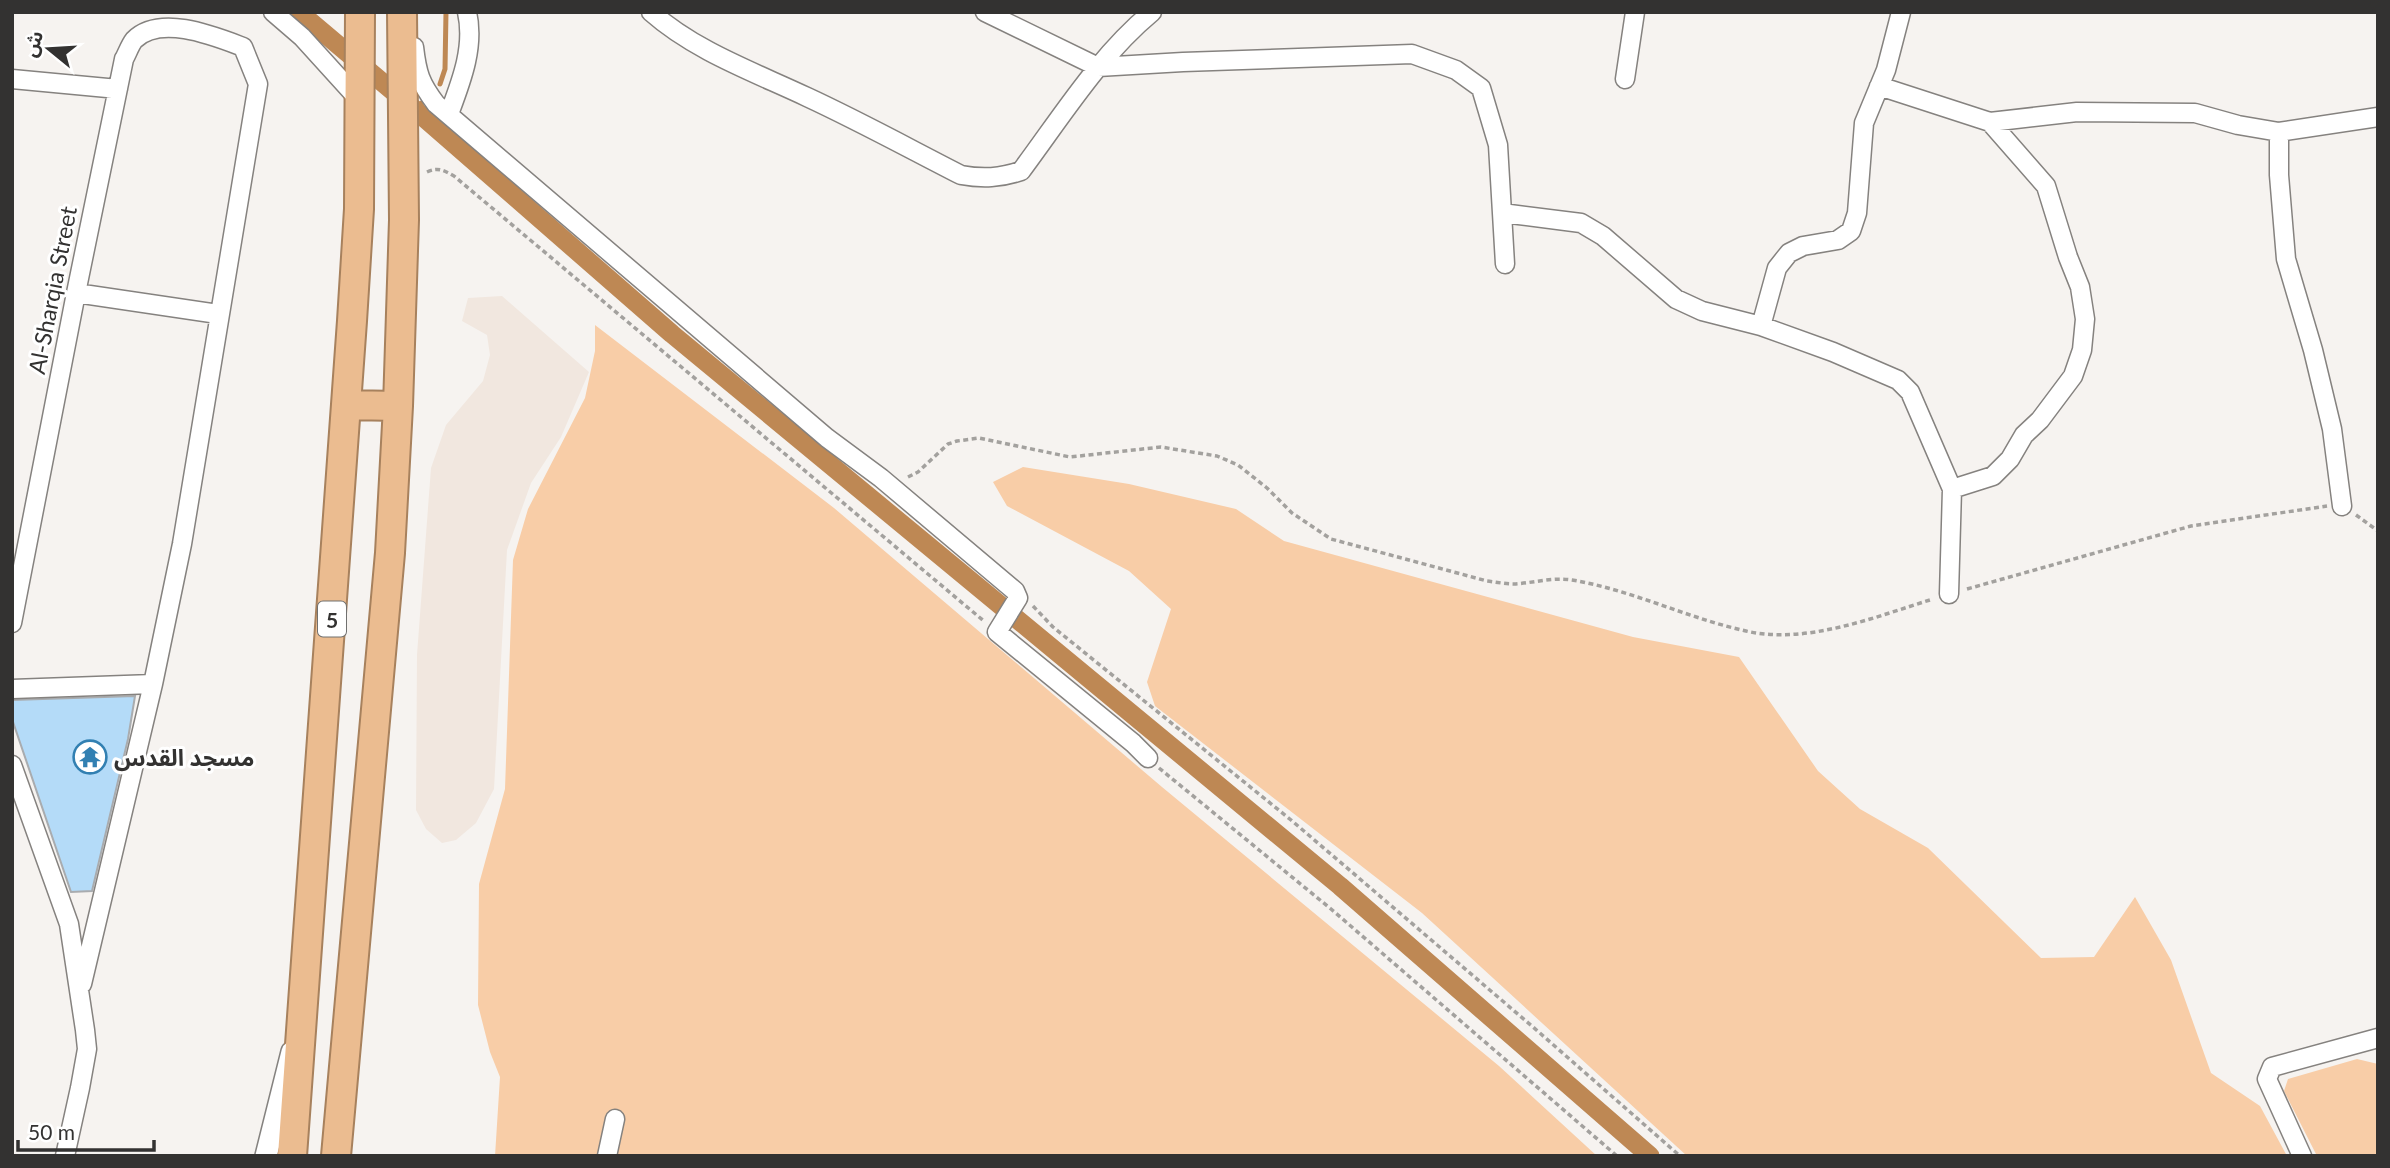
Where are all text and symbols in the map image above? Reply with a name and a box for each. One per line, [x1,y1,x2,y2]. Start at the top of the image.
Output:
north arrow [14,14,84,84]
text: ش [17,28,47,60]
street label: Al-Sharqia Street [22,203,82,376]
road number: 5 [318,602,346,636]
temple icon: مسجد القدس [71,738,109,776]
place label: مسجد القدس [114,743,255,772]
scale bar [18,1108,154,1152]
text: 50 m [28,1119,75,1144]

